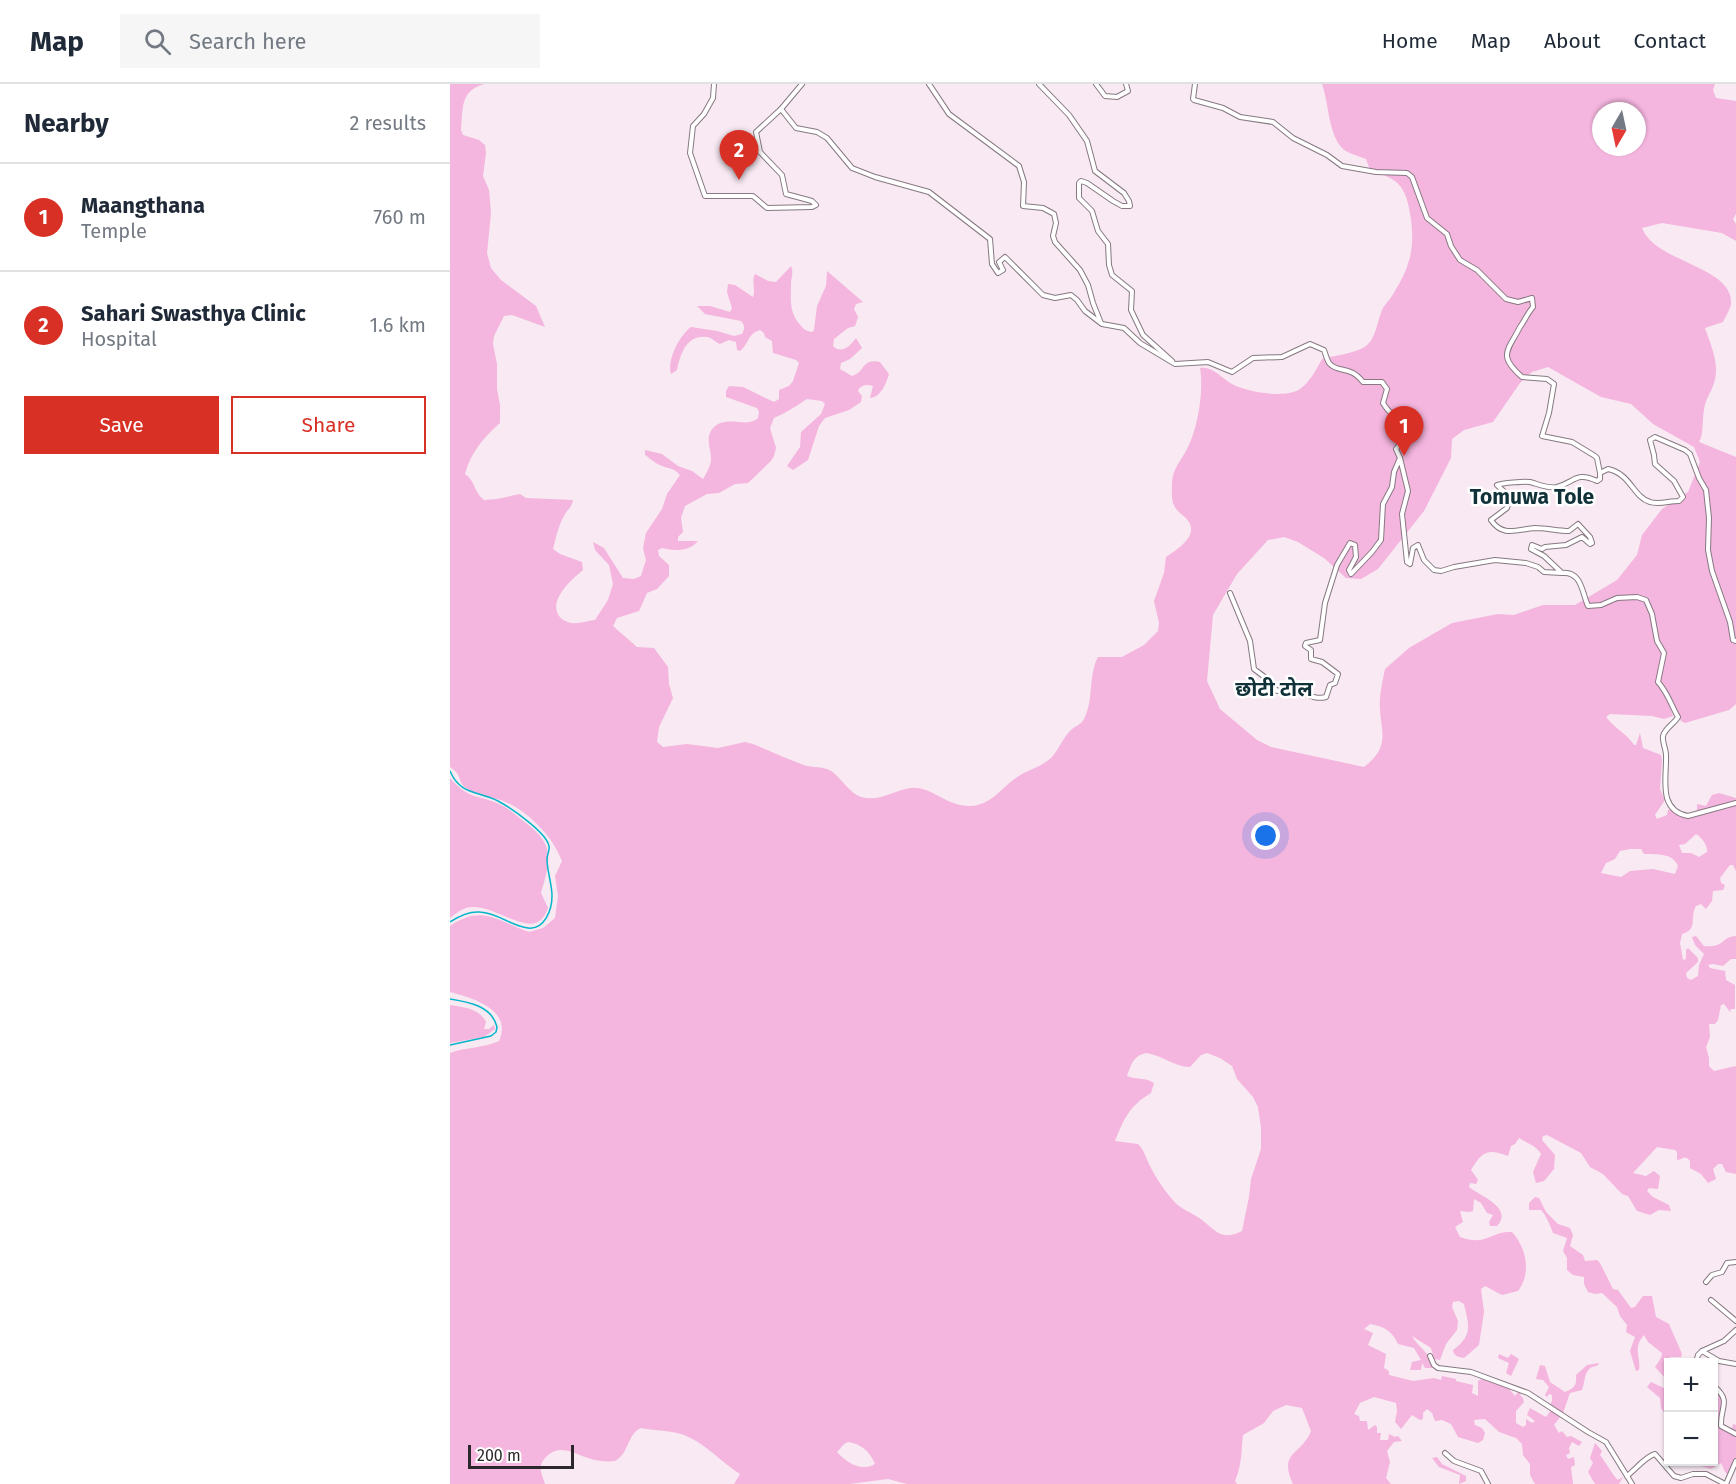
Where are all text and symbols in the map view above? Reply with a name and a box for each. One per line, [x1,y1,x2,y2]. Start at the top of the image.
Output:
search box [120,14,540,68]
text: Map [30,25,84,58]
icon: search [141,25,174,58]
text: Search here [189,28,307,55]
text: Home [1382,28,1438,54]
text: Map [1471,28,1511,54]
text: About [1544,28,1601,54]
text: Contact [1634,28,1706,54]
north arrow [1592,102,1646,156]
text: Nearby [24,108,109,139]
text: 2 results [349,111,426,135]
pin: 2 [720,130,758,180]
text: Maangthana [81,192,205,219]
text: 1 [39,205,48,229]
text: 760 m [373,205,426,229]
text: Temple [81,219,147,243]
text: Sahari Swasthya Clinic [81,300,306,327]
text: 2 [38,313,49,337]
text: 1.6 km [369,313,426,337]
text: Hospital [81,327,157,351]
button: Save [24,396,219,454]
button: Share [231,396,426,454]
pin: 1 [1384,406,1424,456]
district label: Tomuwa Tole [1470,484,1595,510]
district label: छोटी टोल [1235,676,1313,702]
your location [1251,821,1280,850]
map controls [1664,1358,1718,1466]
button: + [1664,1358,1718,1412]
button: − [1664,1412,1718,1466]
scale bar [468,1442,574,1470]
text: 200 m [477,1446,521,1465]

